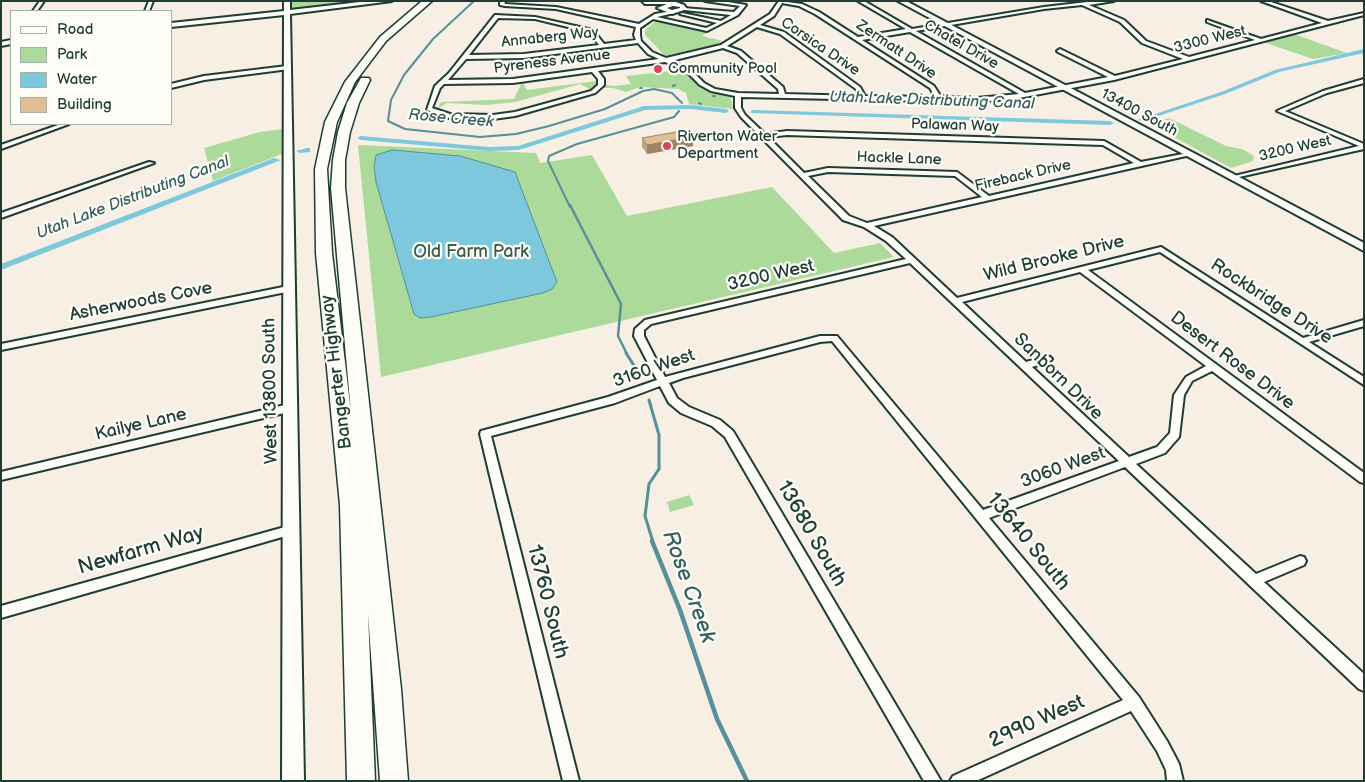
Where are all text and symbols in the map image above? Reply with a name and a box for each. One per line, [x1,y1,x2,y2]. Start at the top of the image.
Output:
legend [10,10,172,125]
street label: Corsica Drive [777,14,863,80]
street label: Chatel Drive [920,16,1002,74]
street label: Zermatt Drive [852,17,940,83]
text: Road [57,20,93,39]
street label: 3300 West [1172,22,1248,58]
street label: Annaberg Way [500,24,600,52]
text: Park [57,45,87,64]
street label: Pyreness Avenue [493,46,611,78]
place label: Community Pool [668,60,777,78]
marker: Community Pool [652,63,664,75]
text: Water [57,70,97,89]
street label: 13400 South [1097,85,1181,141]
water label: Utah Lake Distributing Canal [829,88,1035,114]
text: Building [57,95,112,114]
water label: Rose Creek [407,106,495,132]
street label: Palawan Way [911,115,999,137]
place label: Riverton Water Department [677,128,777,163]
street label: 3200 West [1257,132,1333,166]
marker: Riverton Water Department [661,140,673,152]
street label: Hackle Lane [856,149,942,169]
water label: Utah Lake Distributing Canal [34,152,232,244]
street label: Fireback Drive [973,156,1073,196]
street label: Wild Brooke Drive [981,231,1127,287]
park label: Old Farm Park [413,241,529,263]
street label: Rockbridge Drive [1206,255,1336,349]
street label: 3200 West [726,256,816,296]
street label: Asherwoods Cove [68,278,214,326]
street label: Bangerter Highway [317,294,357,450]
street label: Desert Rose Drive [1166,307,1298,415]
street label: West 13800 South [259,318,283,464]
street label: Sanborn Drive [1009,329,1107,425]
street label: 3160 West [610,345,698,393]
street label: Kailye Lane [93,404,189,446]
street label: 3060 West [1018,443,1108,493]
street label: 13680 South [771,476,851,592]
street label: 13640 South [981,488,1075,596]
street label: Newfarm Way [75,521,207,581]
water label: Rose Creek [655,527,721,647]
street label: 13760 South [521,542,573,662]
street label: 2990 West [985,690,1089,754]

